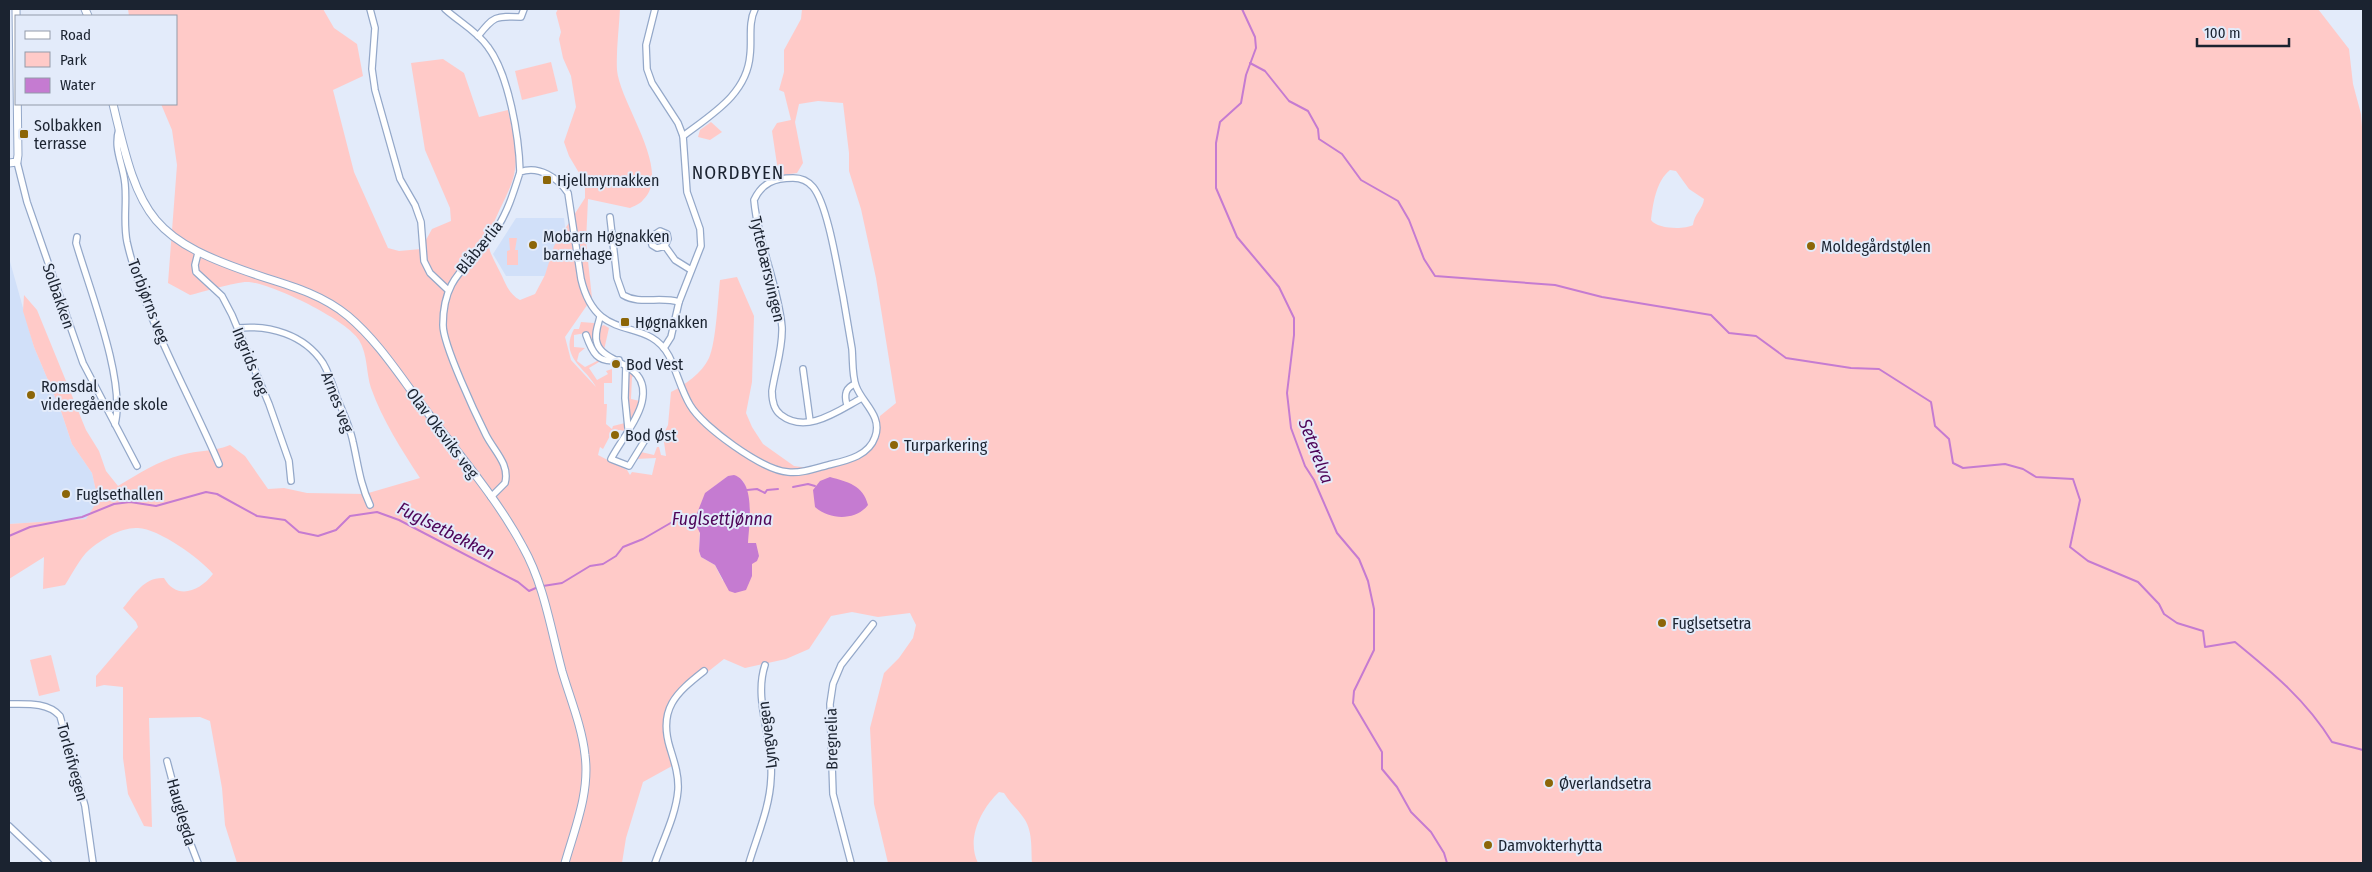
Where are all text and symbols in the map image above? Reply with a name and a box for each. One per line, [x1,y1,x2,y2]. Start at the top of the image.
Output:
legend [15,15,178,105]
scale bar [2197,15,2290,47]
text: 100 m [2204,24,2241,42]
text: Road [60,26,91,44]
text: Park [60,51,87,69]
text: Water [60,76,96,94]
place label: Solbakken terrasse [34,116,102,153]
marker: Solbakken terrasse [18,128,30,140]
district label: NORDBYEN [692,161,784,184]
place label: Hjellmyrnakken [557,171,659,190]
marker: Hjellmyrnakken [541,174,553,186]
street label: Tyttebærsvingen [746,214,789,324]
street label: Blåbærlia [452,217,507,278]
place label: Mobarn Høgnakken barnehage [543,227,670,264]
place label: Moldegårdstølen [1821,237,1931,256]
marker: Mobarn Høgnakken barnehage [527,239,539,251]
marker: Moldegårdstølen [1805,240,1817,252]
street label: Torbjørns veg [124,256,173,346]
street label: Solbakken [38,261,79,331]
place label: Høgnakken [635,313,708,332]
marker: Høgnakken [619,316,631,328]
street label: Ingrids veg [228,325,273,398]
place label: Bod Vest [626,355,684,374]
marker: Bod Vest [610,358,622,370]
street label: Arnes veg [317,369,358,436]
place label: Romsdal videregående skole [41,377,168,414]
street label: Olav Oksviks veg [402,384,483,483]
marker: Romsdal videregående skole [25,389,37,401]
water label: Seterelva [1293,415,1338,486]
place label: Bod Øst [625,426,677,445]
marker: Bod Øst [609,429,621,441]
place label: Turparkering [904,436,988,455]
marker: Turparkering [888,439,900,451]
place label: Fuglsethallen [76,485,163,504]
marker: Fuglsethallen [60,488,72,500]
water label: Fuglsetbekken [394,497,498,565]
water label: Fuglsettjønna [672,508,772,530]
place label: Fuglsetsetra [1672,614,1752,633]
marker: Fuglsetsetra [1656,617,1668,629]
street label: Lyngvegen [754,700,781,770]
street label: Bregnelia [821,708,842,770]
street label: Torleifvegen [53,721,92,803]
place label: Øverlandsetra [1559,774,1652,793]
street label: Hauglegda [163,776,200,848]
marker: Øverlandsetra [1543,777,1555,789]
place label: Damvokterhytta [1498,836,1602,855]
marker: Damvokterhytta [1482,839,1494,851]

